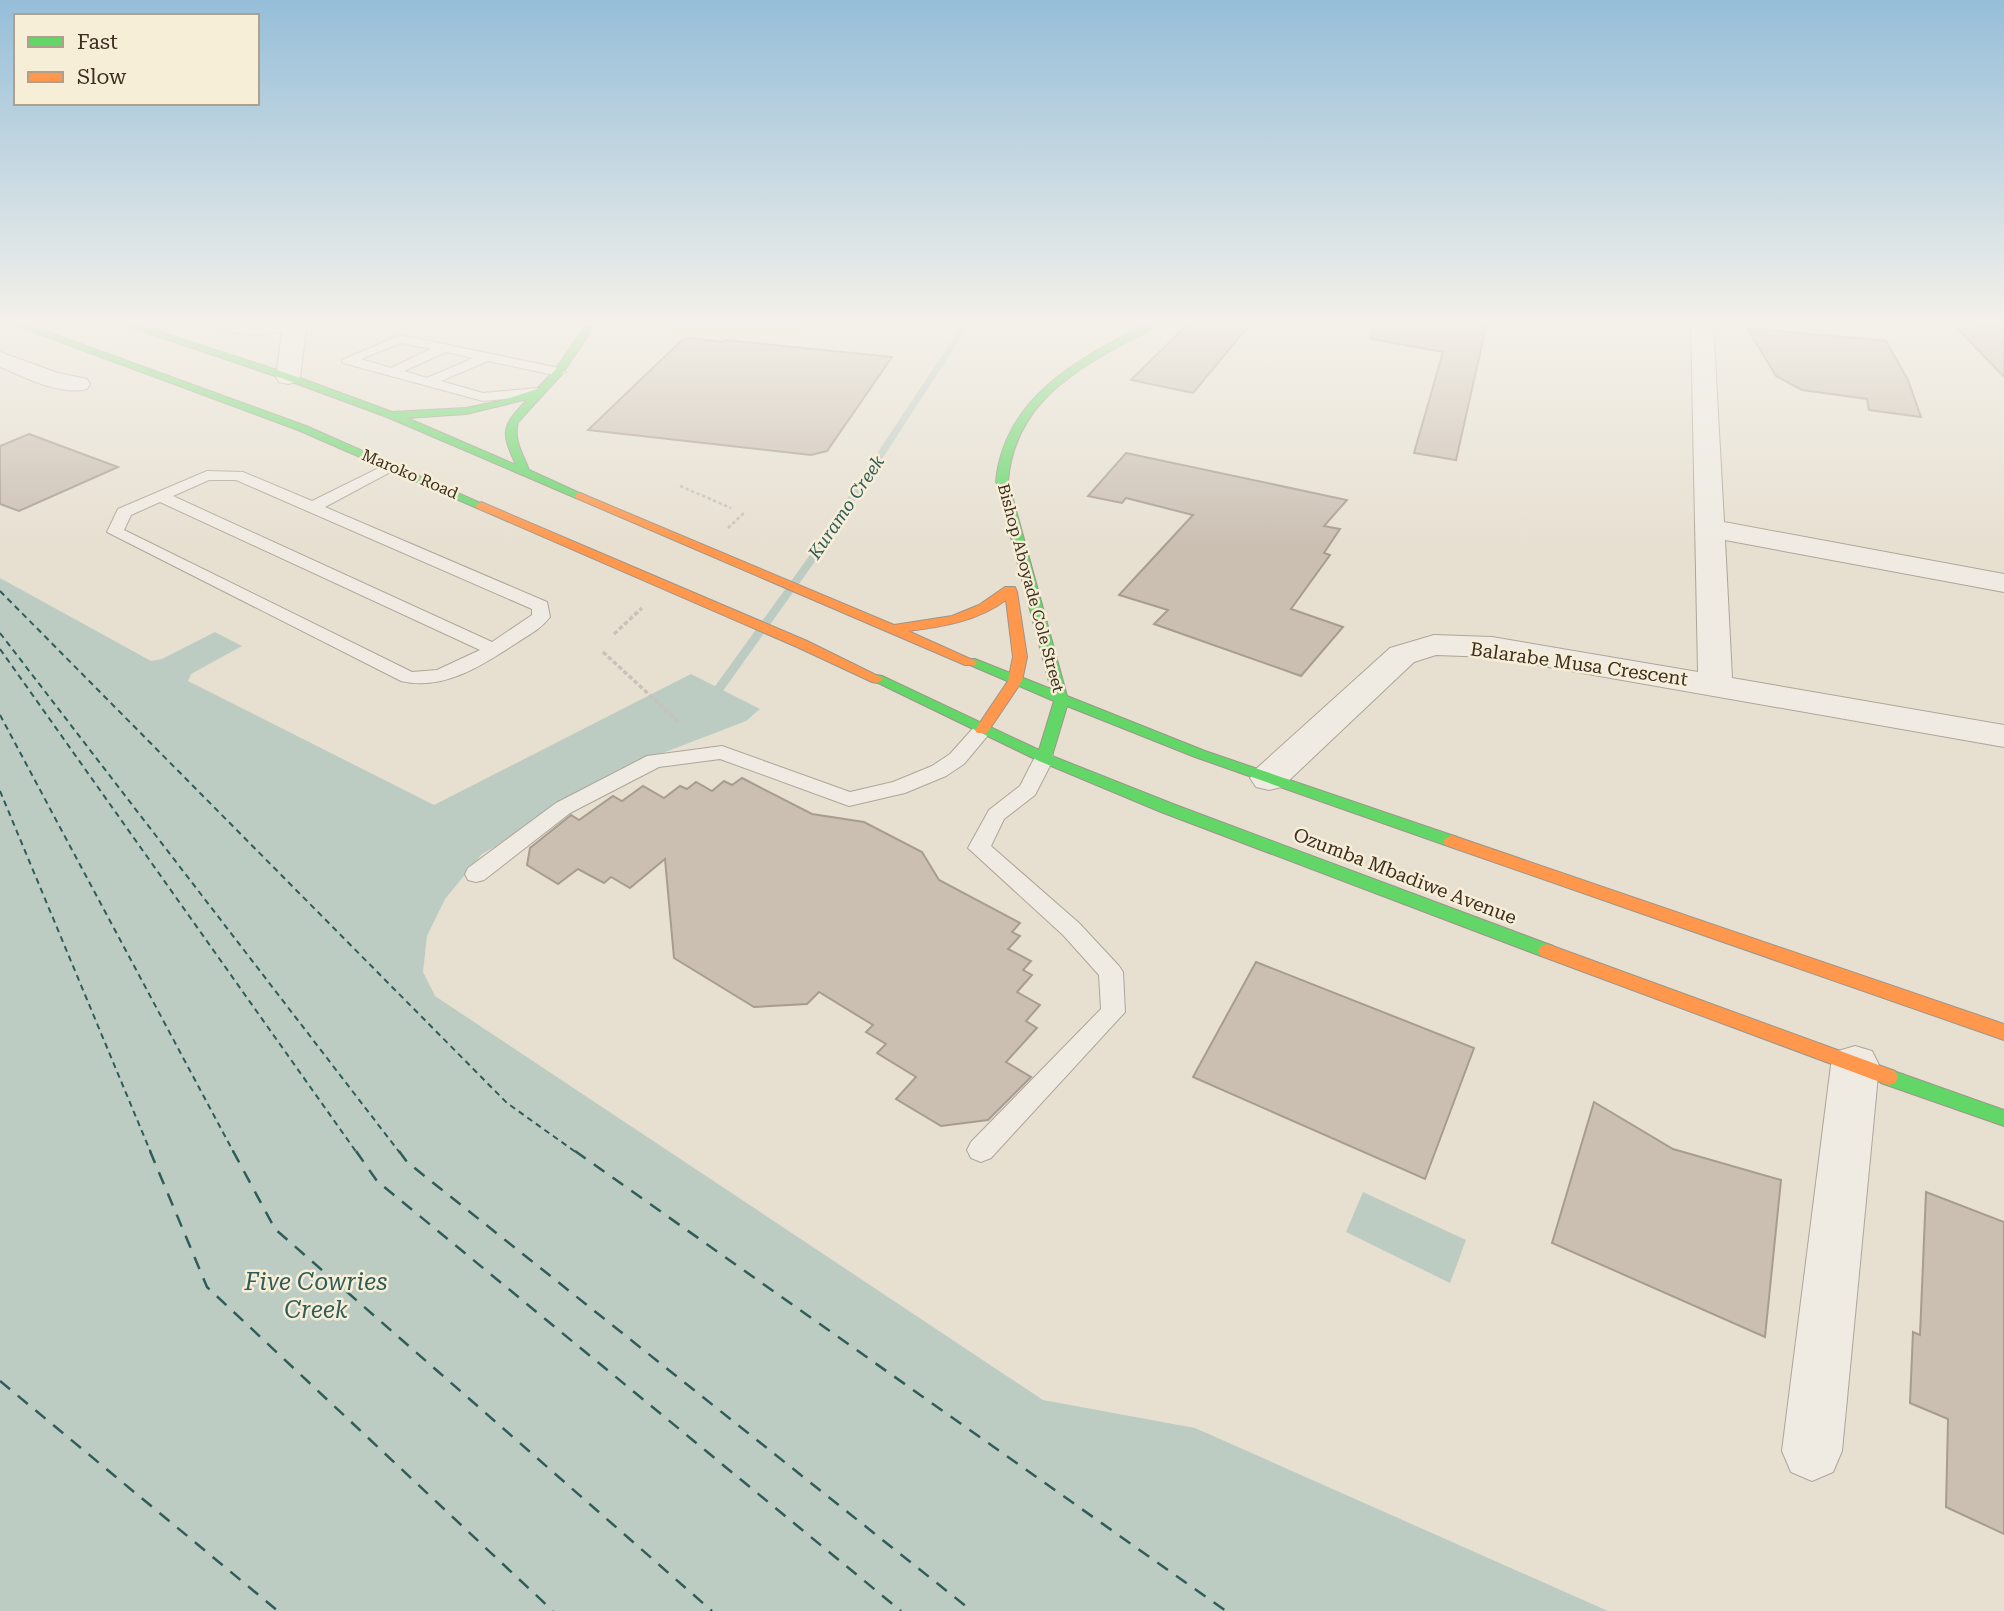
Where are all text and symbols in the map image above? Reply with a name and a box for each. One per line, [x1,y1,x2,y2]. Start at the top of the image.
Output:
legend [14,14,259,105]
text: Fast [77,30,118,54]
text: Slow [77,65,127,89]
street label: Maroko Road [359,445,461,503]
water label: Kuramo Creek [803,451,888,563]
street label: Bishop Aboyade Cole Street [994,482,1068,694]
street label: Balarabe Musa Crescent [1469,637,1689,691]
street label: Ozumba Mbadiwe Avenue [1290,823,1520,929]
water label: Five Cowries Creek [243,1268,388,1324]

